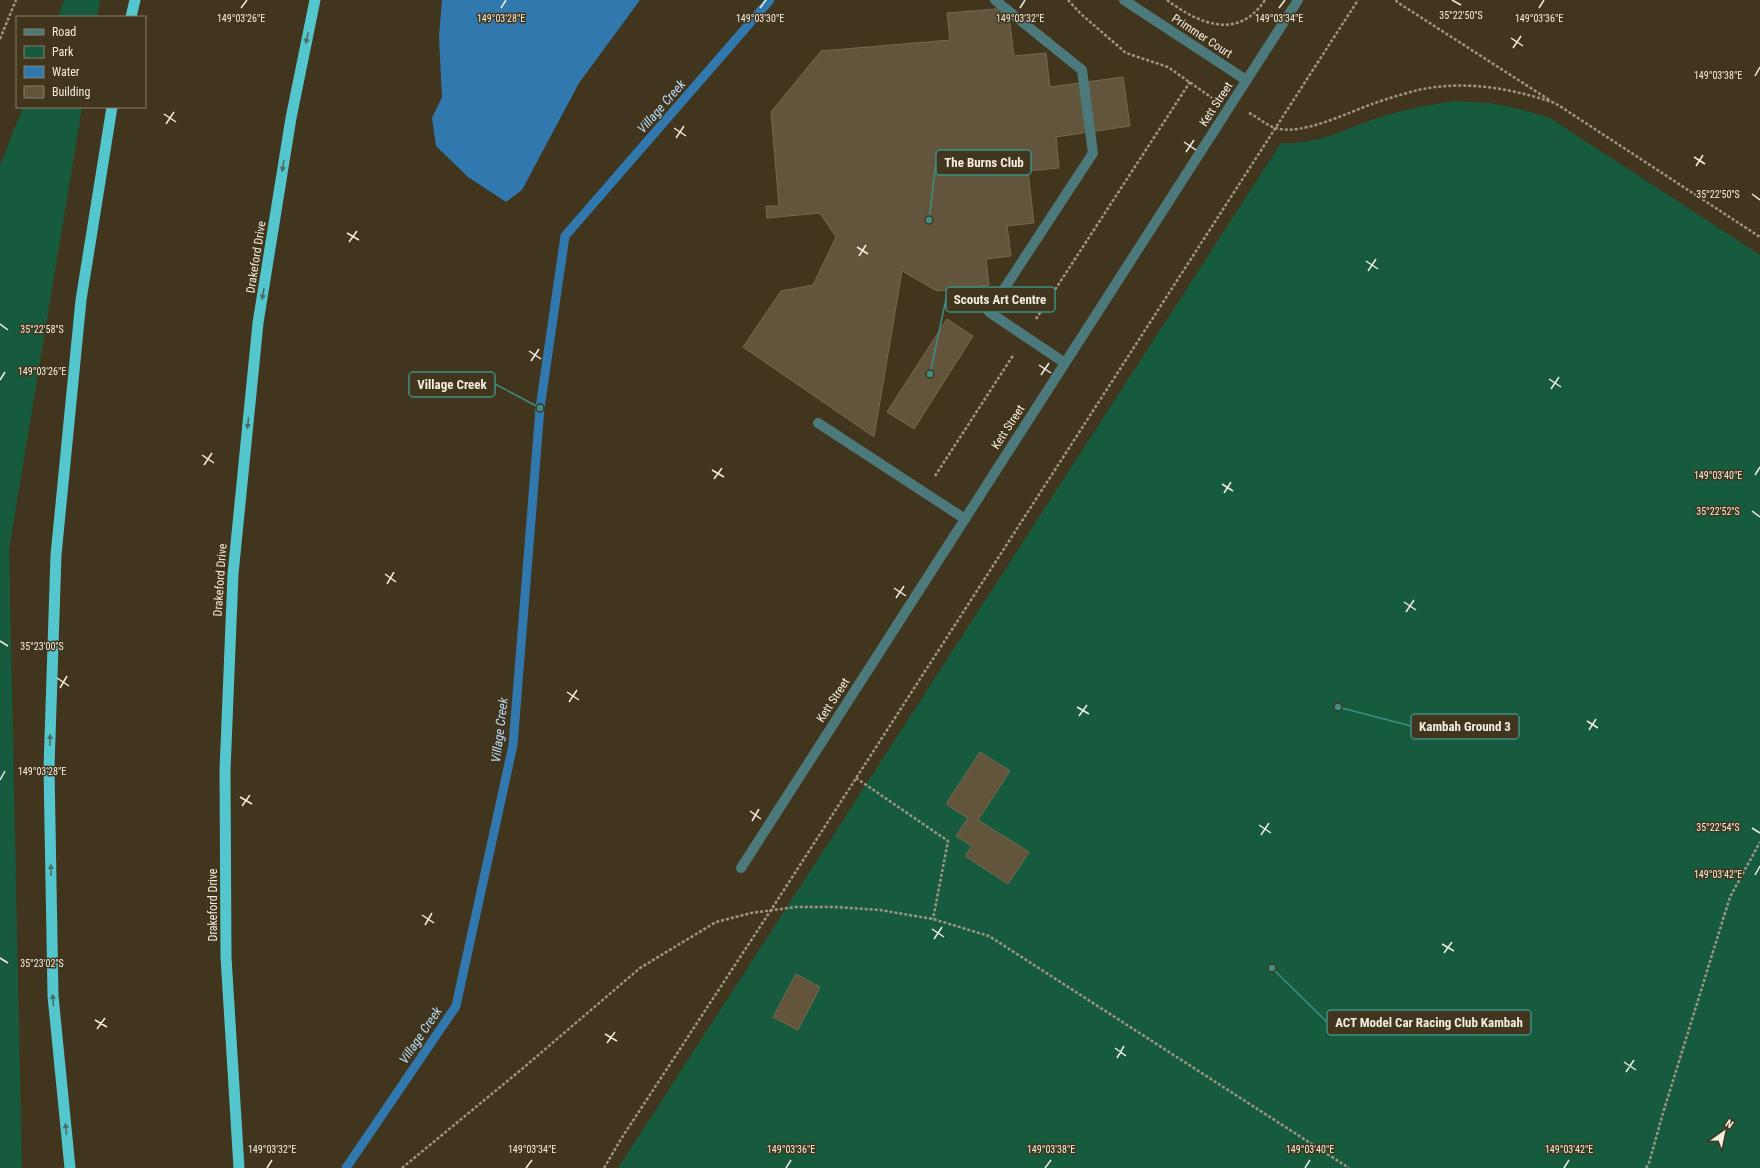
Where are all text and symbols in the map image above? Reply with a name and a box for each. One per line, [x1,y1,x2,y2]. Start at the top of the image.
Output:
text: 35°22'50"S [1439,10,1483,21]
street label: Primmer Court [1169,11,1235,61]
text: 149°03'26"E [217,13,265,24]
text: 149°03'28"E [477,13,525,24]
text: 149°03'30"E [736,13,784,24]
text: 149°03'32"E [996,13,1044,24]
text: 149°03'34"E [1255,13,1303,24]
text: 149°03'36"E [1515,13,1563,24]
legend [16,16,146,108]
text: Road [52,25,76,39]
one-way arrow [304,32,310,44]
text: Park [52,45,74,59]
text: Water [52,65,80,79]
text: 149°03'38"E [1694,70,1742,81]
water label: Village Creek [634,77,689,136]
street label: Kett Street [1197,79,1236,129]
text: Building [52,85,90,99]
callout: The Burns Club [936,150,1031,175]
text: The Burns Club [944,155,1024,170]
one-way arrow [280,160,286,172]
text: 35°22'50"S [1696,189,1740,200]
street label: Drakeford Drive [243,220,269,294]
callout: Scouts Art Centre [946,287,1055,312]
one-way arrow [260,288,266,300]
text: Scouts Art Centre [954,292,1046,307]
text: 35°22'58"S [20,324,64,335]
text: 149°03'26"E [18,366,66,377]
callout: Village Creek [409,372,495,397]
text: Village Creek [417,377,488,392]
street label: Kett Street [989,402,1028,452]
one-way arrow [245,417,251,429]
text: 149°03'40"E [1694,470,1742,481]
text: 35°22'52"S [1696,506,1740,517]
street label: Drakeford Drive [210,543,230,617]
text: 35°23'00"S [20,641,64,652]
street label: Kett Street [814,675,853,725]
water label: Village Creek [488,696,511,763]
callout: Kambah Ground 3 [1411,714,1519,739]
text: Kambah Ground 3 [1419,719,1511,734]
one-way arrow [46,734,53,746]
text: 149°03'28"E [18,766,66,777]
text: 35°22'54"S [1696,822,1740,833]
one-way arrow [47,864,54,876]
street label: Drakeford Drive [206,868,220,941]
text: 149°03'42"E [1694,869,1742,880]
text: 35°23'02"S [20,958,64,969]
one-way arrow [50,994,57,1006]
water label: Village Creek [396,1004,445,1067]
callout: ACT Model Car Racing Club Kambah [1327,1010,1531,1035]
text: ACT Model Car Racing Club Kambah [1335,1015,1523,1030]
north arrow [1704,1112,1744,1152]
text: N [1723,1117,1736,1131]
one-way arrow [63,1123,69,1135]
text: 149°03'32"E [248,1144,296,1155]
text: 149°03'34"E [508,1144,556,1155]
text: 149°03'36"E [767,1144,815,1155]
text: 149°03'38"E [1027,1144,1075,1155]
text: 149°03'40"E [1286,1144,1334,1155]
text: 149°03'42"E [1545,1144,1593,1155]

